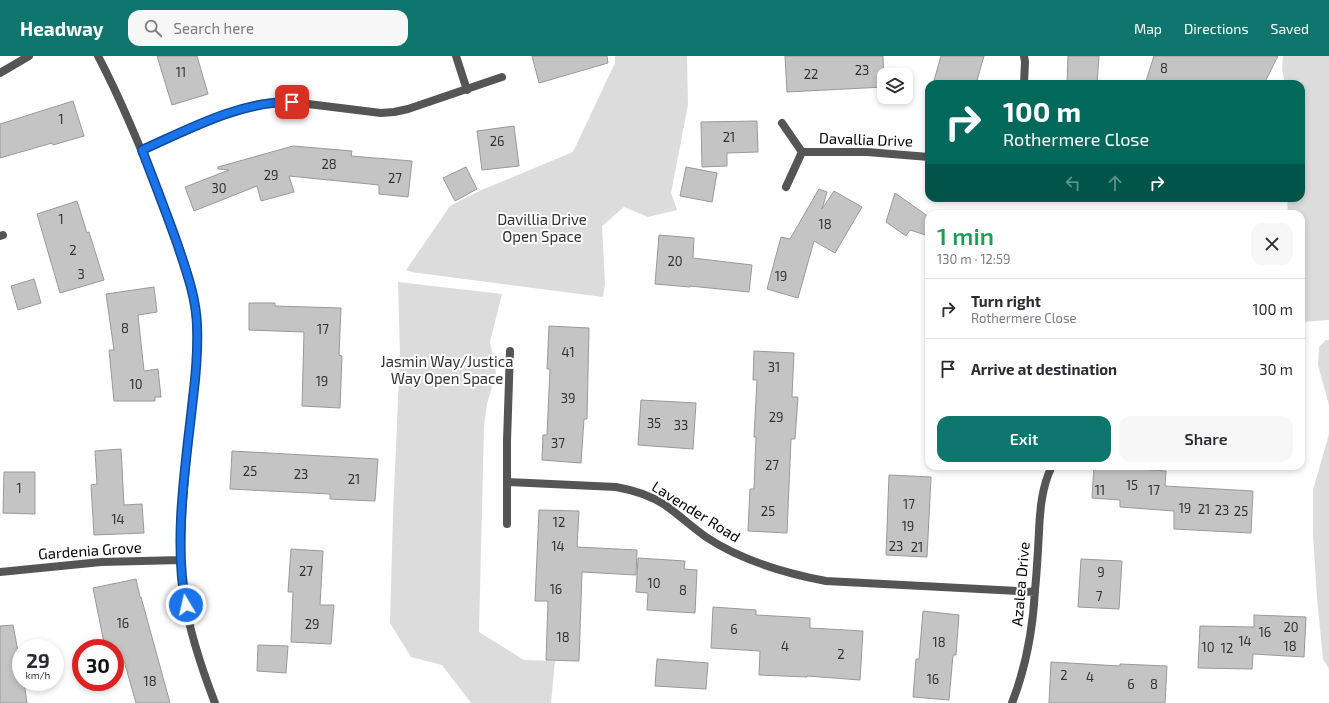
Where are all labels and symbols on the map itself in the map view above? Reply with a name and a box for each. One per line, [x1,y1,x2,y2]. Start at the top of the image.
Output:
house number: 8 [1160,60,1168,76]
house number: 23 [855,62,869,78]
house number: 11 [176,64,186,80]
house number: 22 [804,66,818,82]
pin [275,85,309,119]
house number: 1 [58,111,64,127]
street label: Davallia Drive [819,128,913,150]
house number: 21 [723,129,735,145]
house number: 26 [490,133,504,149]
house number: 28 [321,156,337,172]
house number: 29 [264,167,278,183]
house number: 27 [388,170,402,186]
house number: 30 [211,180,227,196]
park label: Davillia Drive Open Space [497,210,587,245]
house number: 1 [58,211,64,227]
house number: 18 [818,216,832,232]
house number: 2 [69,242,77,258]
house number: 20 [667,253,683,269]
house number: 3 [77,266,85,282]
house number: 19 [775,268,787,284]
house number: 8 [121,320,129,336]
house number: 17 [317,321,329,337]
house number: 41 [561,344,575,360]
park label: Jasmin Way/Justica Way Open Space [381,352,513,387]
house number: 31 [768,359,780,375]
house number: 19 [316,373,328,389]
house number: 10 [129,376,143,392]
house number: 39 [561,390,575,406]
house number: 29 [769,409,783,425]
house number: 35 [647,415,661,431]
house number: 33 [674,417,688,433]
house number: 37 [551,435,565,451]
house number: 27 [765,457,779,473]
house number: 25 [243,463,257,479]
house number: 23 [294,466,308,482]
house number: 21 [348,471,360,487]
street label: Lavender Road [649,477,744,545]
house number: 15 [1126,477,1138,493]
house number: 1 [16,480,22,496]
house number: 11 [1095,482,1105,498]
house number: 17 [1148,482,1160,498]
house number: 17 [903,496,915,512]
house number: 19 [1179,500,1191,516]
house number: 21 [1198,501,1210,517]
house number: 23 [1215,502,1229,518]
house number: 25 [761,503,775,519]
house number: 25 [1234,503,1248,519]
house number: 14 [111,511,125,527]
house number: 12 [553,514,565,530]
house number: 19 [902,518,914,534]
street label: Gardenia Grove [38,537,142,563]
house number: 14 [551,538,565,554]
house number: 23 [889,538,903,554]
house number: 21 [911,539,923,555]
street label: Azalea Drive [1007,541,1033,627]
house number: 27 [299,563,313,579]
house number: 9 [1097,564,1105,580]
house number: 10 [647,575,661,591]
house number: 16 [550,581,562,597]
house number: 8 [679,582,687,598]
position arrow [165,584,207,626]
house number: 7 [1096,588,1103,604]
house number: 16 [117,615,129,631]
house number: 29 [305,616,319,632]
house number: 20 [1283,619,1299,635]
house number: 6 [730,621,738,637]
house number: 16 [1259,624,1271,640]
house number: 18 [556,629,570,645]
house number: 14 [1238,633,1252,649]
house number: 18 [932,634,946,650]
house number: 4 [781,638,789,654]
house number: 18 [1283,638,1297,654]
speed limit sign: 30 [72,639,124,691]
house number: 10 [1201,639,1215,655]
house number: 12 [1221,640,1233,656]
house number: 2 [837,646,845,662]
house number: 2 [1060,667,1068,683]
house number: 4 [1086,669,1094,685]
house number: 16 [927,671,939,687]
house number: 18 [143,673,157,689]
house number: 6 [1127,676,1135,692]
house number: 8 [1150,676,1158,692]

